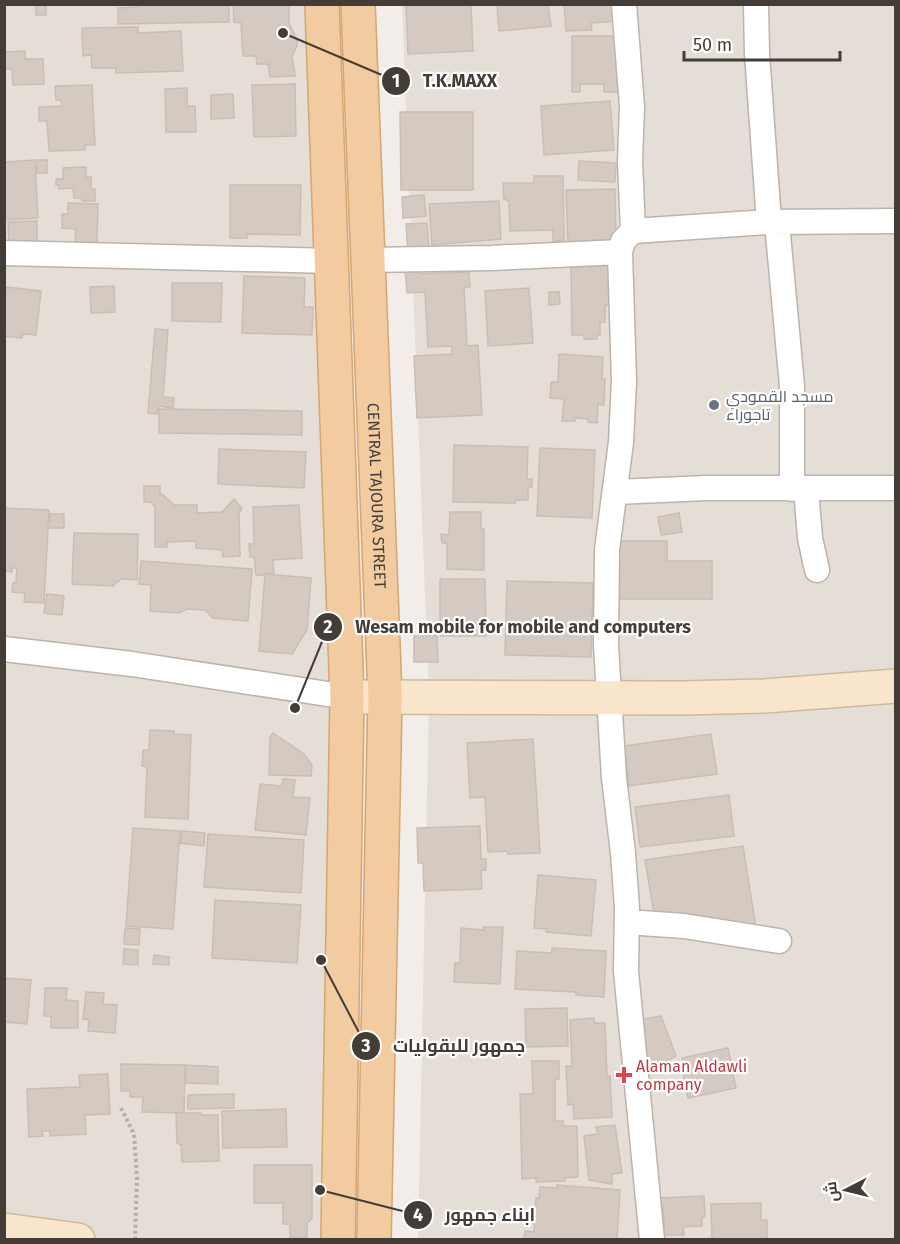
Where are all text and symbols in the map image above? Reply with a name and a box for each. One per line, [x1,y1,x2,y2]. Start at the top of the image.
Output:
scale bar [684,24,840,62]
text: 50 m [693,34,732,56]
callout: T.K.MAXX [381,63,509,99]
text: 1 [392,70,400,92]
text: T.K.MAXX [423,70,498,92]
place label: مسجد القمودي تاجوراء [726,387,834,424]
marker: مسجد القمودي تاجوراء [707,398,721,412]
street label: CENTRAL TAJOURA STREET [364,402,390,590]
callout: Wesam mobile for mobile and computers [313,609,703,645]
text: 2 [323,616,333,638]
text: Wesam mobile for mobile and computers [355,616,691,638]
callout: جمهور للبقوليات [351,1028,537,1064]
text: 3 [360,1035,371,1057]
text: جمهور للبقوليات [393,1035,525,1057]
place label: Alaman Aldawli company [636,1057,747,1094]
marker: Alaman Aldawli company [617,1068,631,1082]
north arrow [816,1160,876,1220]
text: ش [821,1180,842,1203]
callout: ابناء جمهور [403,1197,547,1233]
text: 4 [413,1204,423,1226]
text: ابناء جمهور [444,1204,535,1226]

